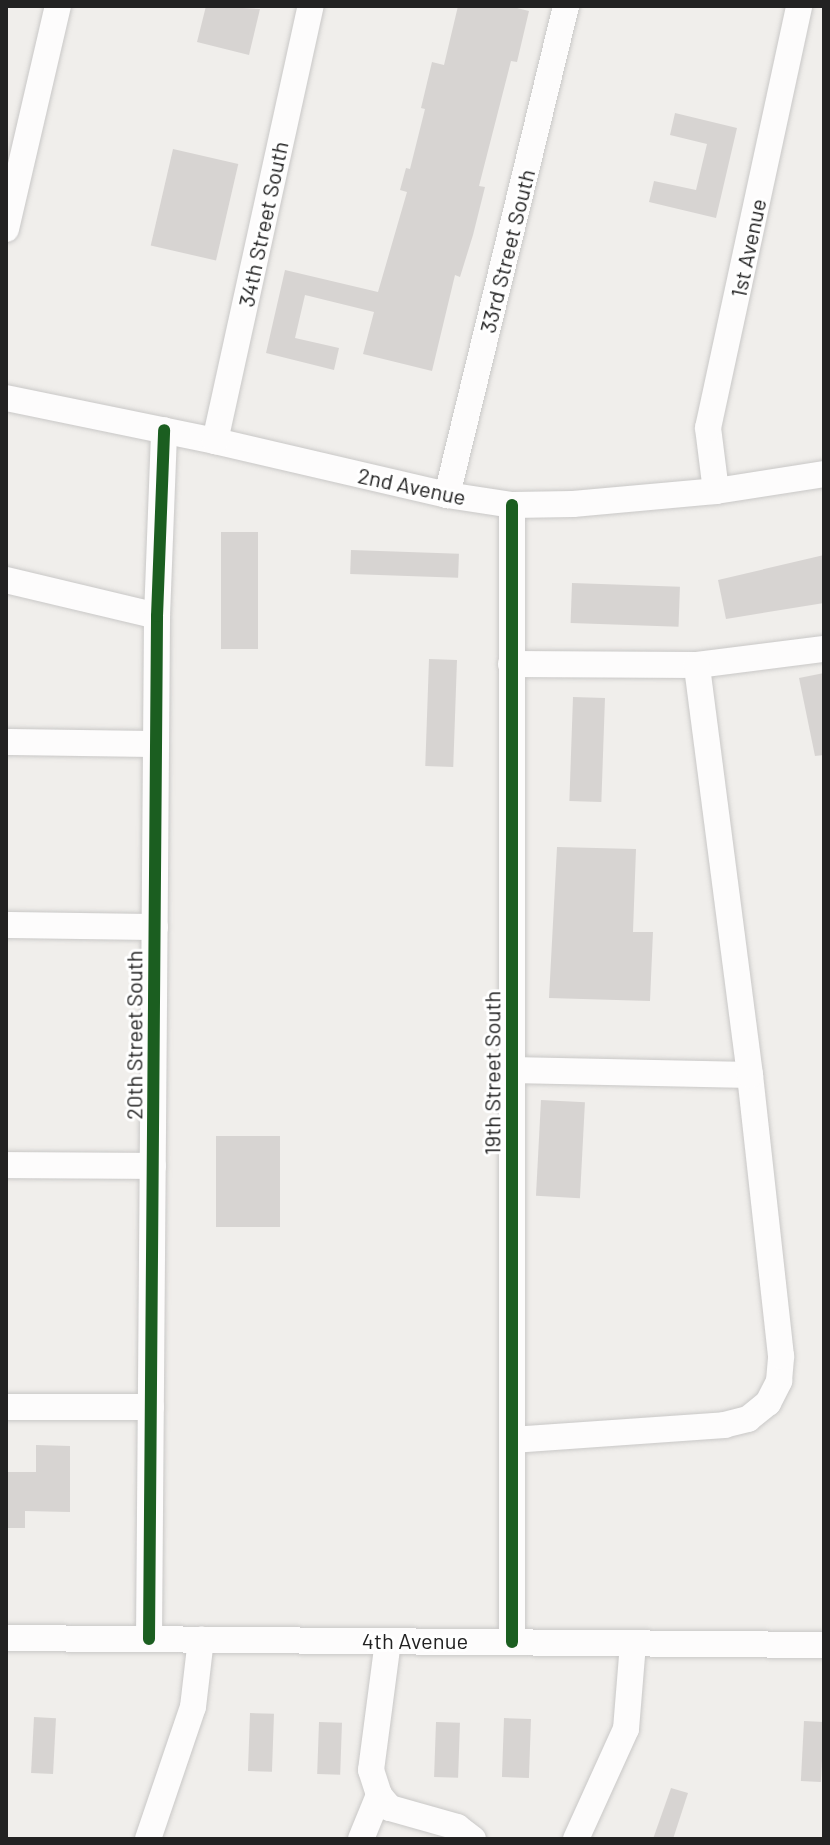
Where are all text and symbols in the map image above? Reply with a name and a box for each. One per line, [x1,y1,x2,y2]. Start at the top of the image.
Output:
street label: 34th Street South [233,139,293,309]
street label: 33rd Street South [474,166,540,336]
street label: 1st Avenue [725,196,771,300]
street label: 2nd Avenue [356,462,468,510]
street label: 20th Street South [121,950,147,1120]
street label: 19th Street South [479,991,505,1155]
street label: 4th Avenue [362,1628,468,1654]

